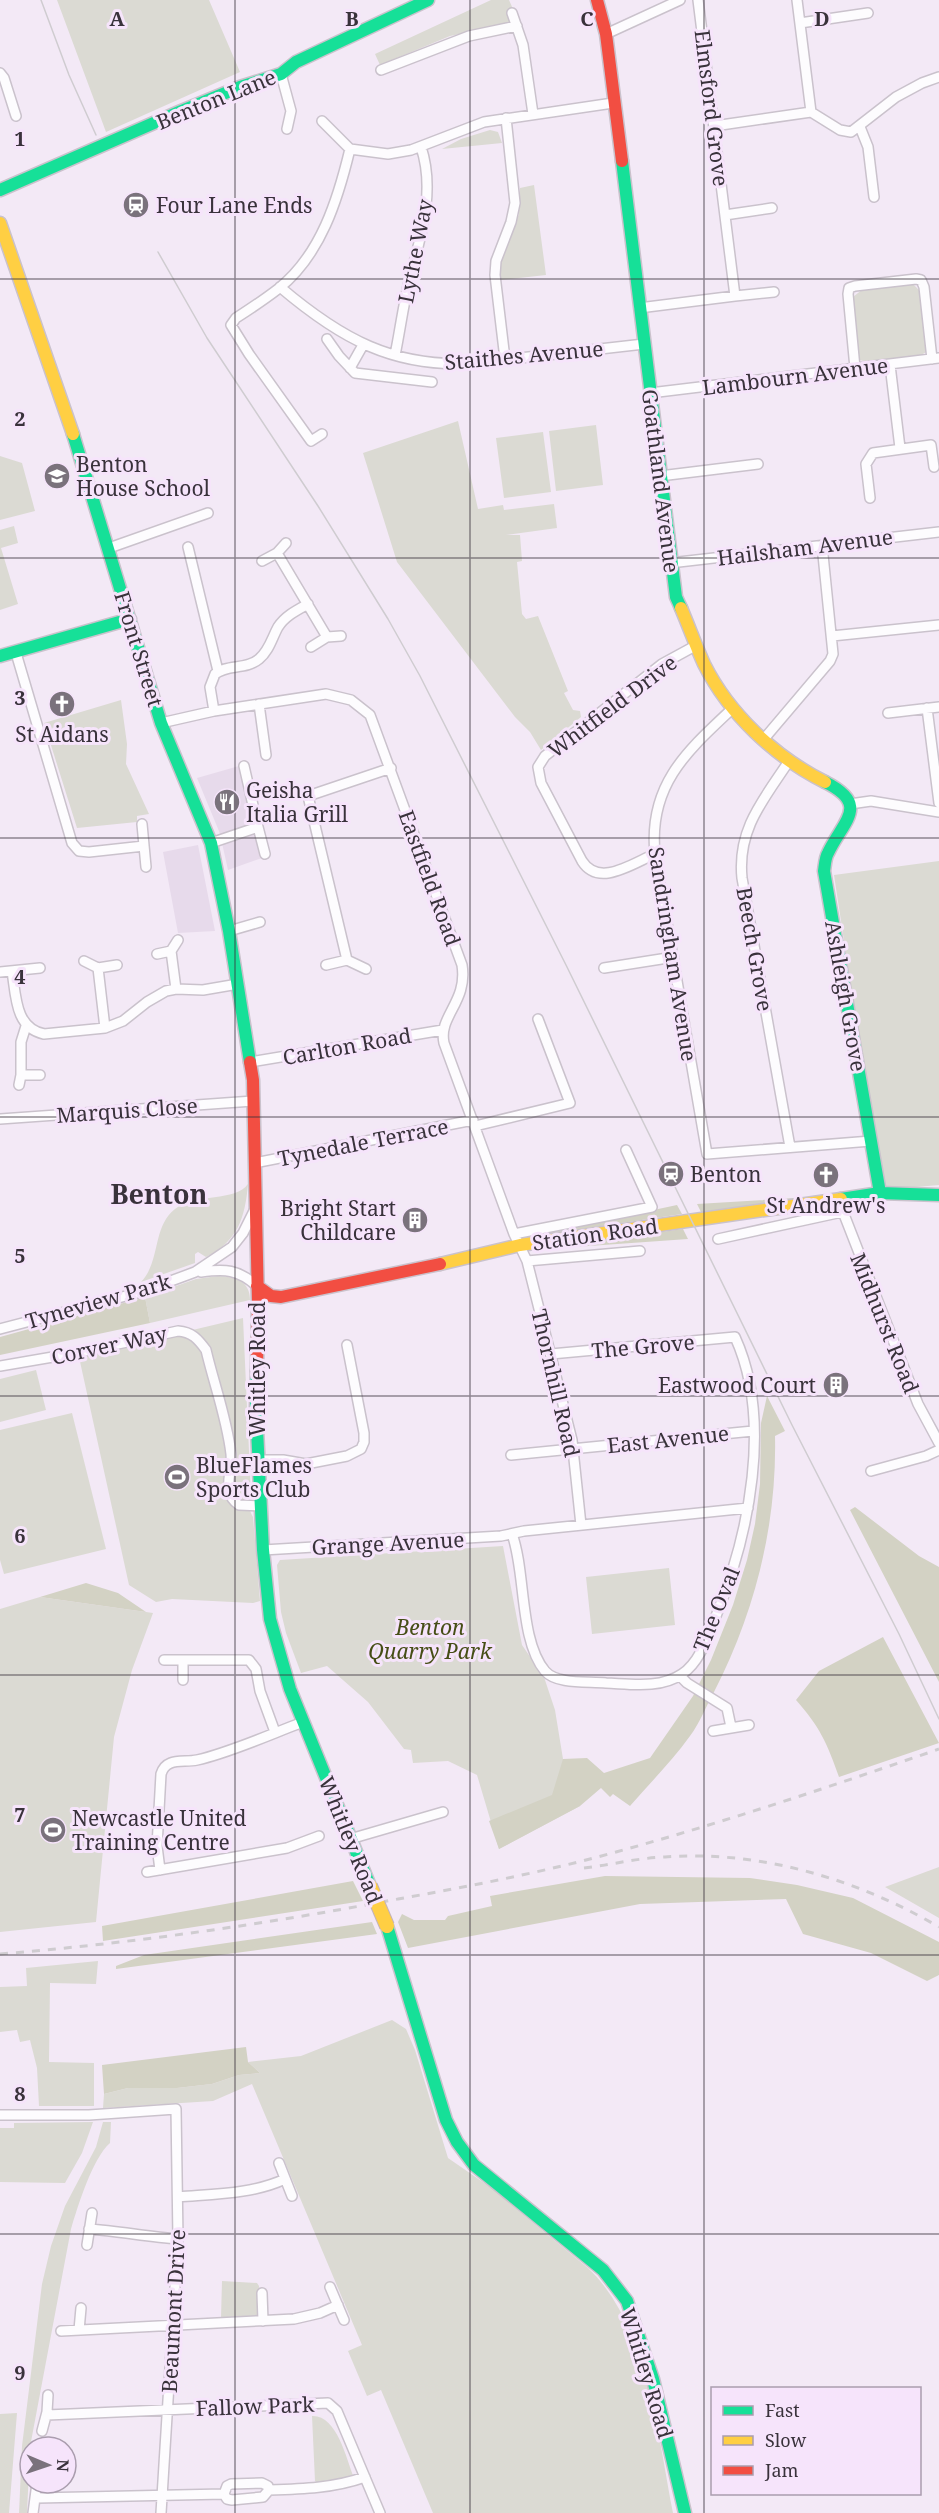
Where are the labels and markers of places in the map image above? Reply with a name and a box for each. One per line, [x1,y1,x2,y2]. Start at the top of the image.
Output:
station icon: Four Lane Ends [121,190,151,220]
place label: Four Lane Ends [156,191,313,219]
place label: Benton House School [76,450,211,502]
school or university icon: Benton House School [42,461,72,491]
church icon: St Aidans [47,689,77,719]
place label: St Aidans [15,720,109,748]
place label: Geisha Italia Grill [246,776,349,828]
restaurant icon: Geisha Italia Grill [212,787,242,817]
station icon: Benton [656,1159,686,1189]
place label: Benton [690,1160,762,1188]
church icon: St Andrew's [811,1160,841,1190]
place label: St Andrew's [767,1191,885,1219]
place label: Bright Start Childcare [280,1194,396,1246]
building icon: Bright Start Childcare [400,1205,430,1235]
building icon: Eastwood Court [821,1370,851,1400]
place label: Eastwood Court [658,1371,816,1399]
place label: BlueFlames Sports Club [196,1451,312,1503]
sports icon: BlueFlames Sports Club [162,1462,192,1492]
place label: Newcastle United Training Centre [72,1804,247,1856]
sports icon: Newcastle United Training Centre [38,1815,68,1845]

